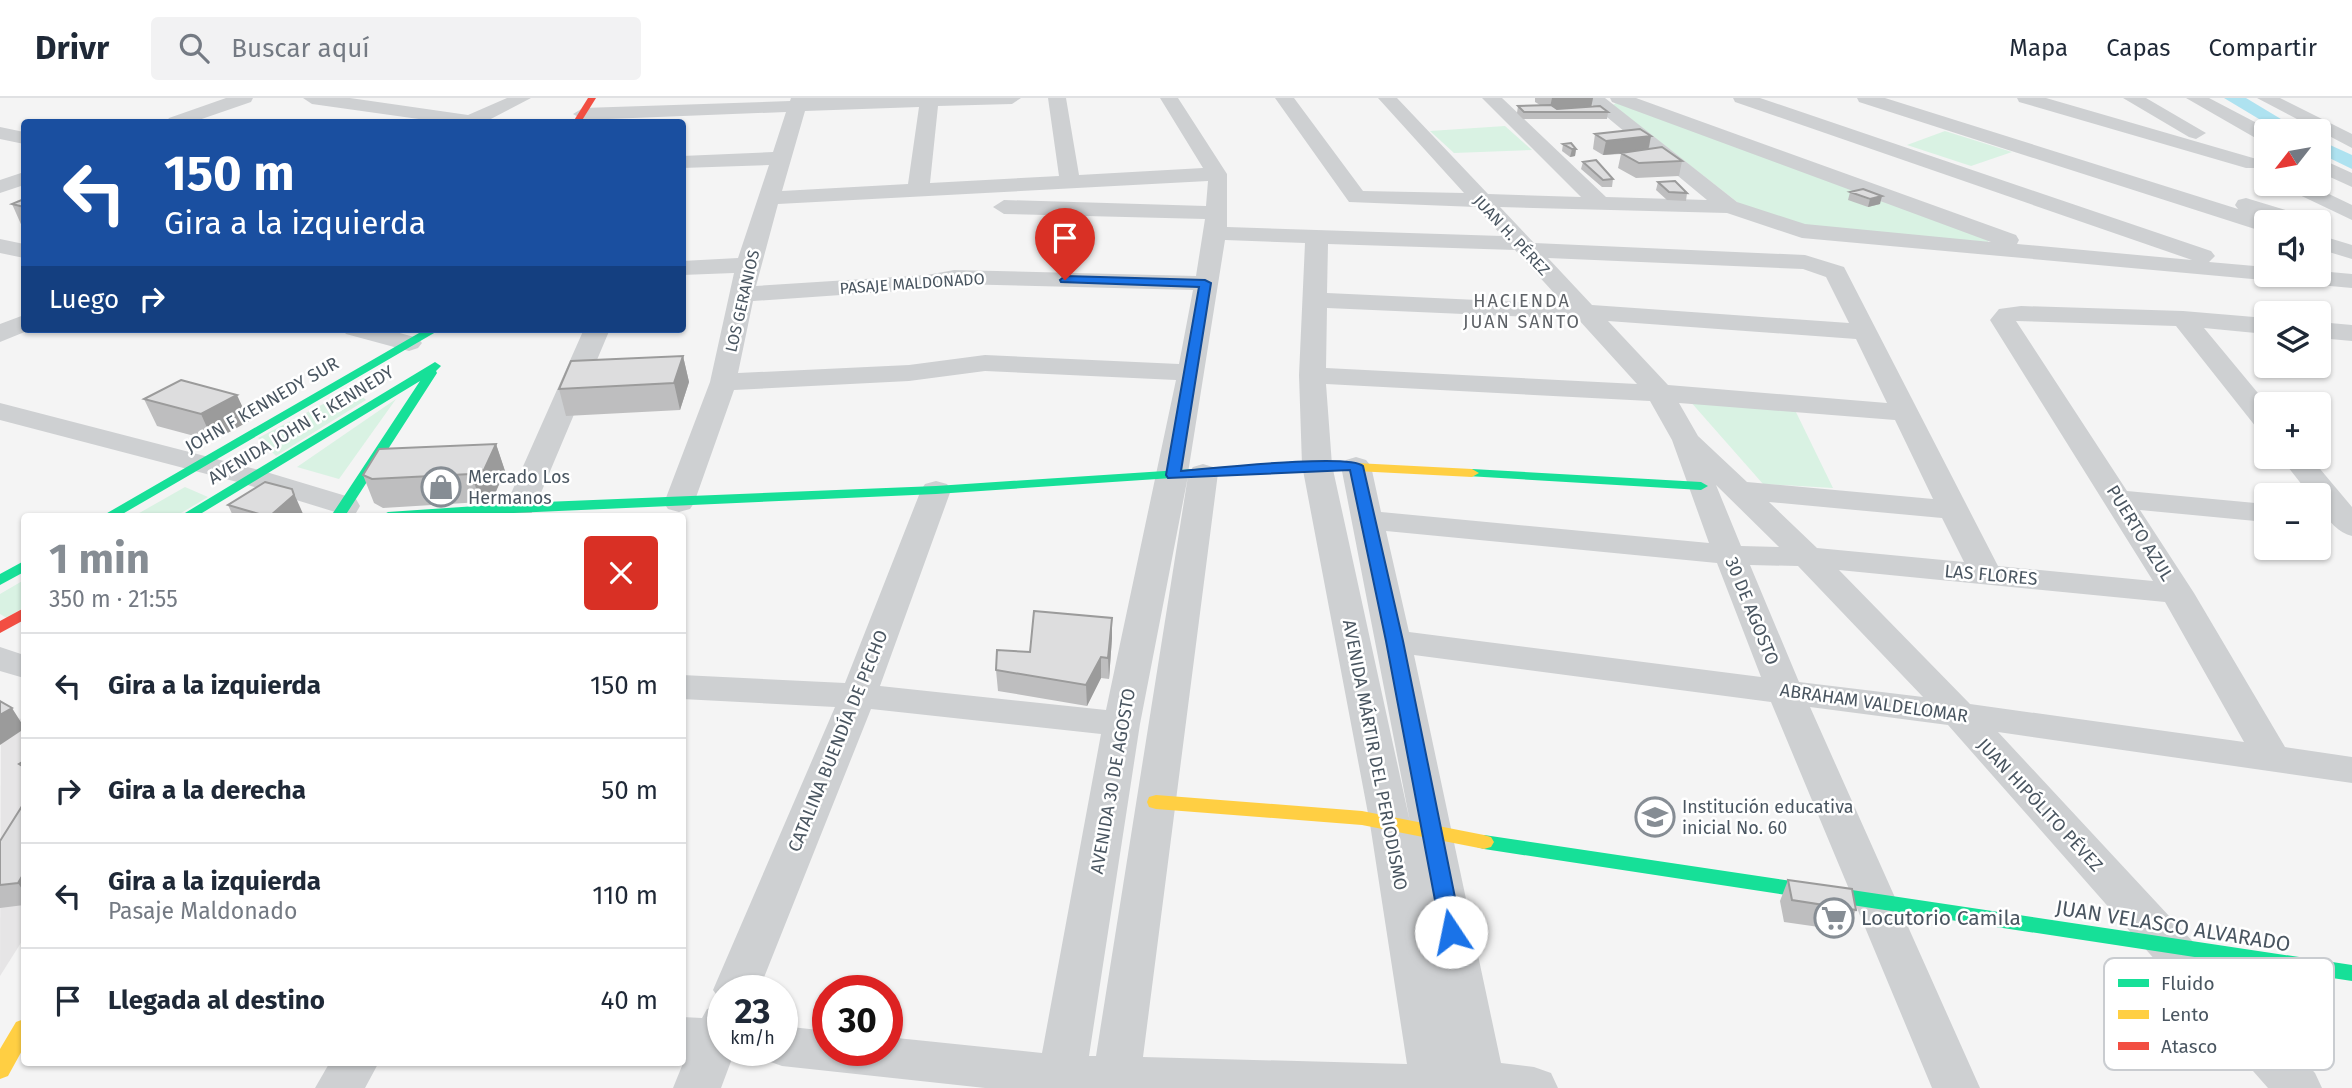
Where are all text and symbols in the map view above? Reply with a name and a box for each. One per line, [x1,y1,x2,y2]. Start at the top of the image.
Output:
search box [151,17,641,80]
text: Drivr [35,28,109,68]
icon: search [175,29,213,67]
text: Buscar aquí [231,33,370,64]
text: Mapa [2009,34,2068,62]
text: Capas [2106,34,2170,62]
text: Compartir [2208,34,2317,62]
north arrow [2254,119,2331,196]
map controls [2254,119,2331,560]
text: 150 m [164,144,295,203]
icon: left [49,147,140,238]
street label: JUAN H. PÉREZ [1470,191,1554,279]
text: Gira a la izquierda [164,204,426,242]
pin [1035,208,1095,280]
button: sound [2254,210,2331,287]
icon: arrive [1046,219,1084,257]
street label: LOS GERANIOS [722,248,764,354]
street label: PASAJE MALDONADO [839,269,985,298]
icon: right [133,280,171,318]
text: Luego [49,284,119,315]
district label: HACIENDA JUAN SANTO [1463,290,1581,333]
button: layers [2254,301,2331,378]
street label: JOHN F KENNEDY SUR [181,352,343,458]
street label: AVENIDA JOHN F. KENNEDY [204,361,398,489]
button: + [2254,392,2331,469]
shop icon: Mercado Los Hermanos [420,466,462,508]
place label: Mercado Los Hermanos [468,466,570,509]
street label: PUERTO AZUL [2102,481,2178,585]
button: − [2254,483,2331,560]
text: 1 min [49,534,150,584]
button: close [584,536,658,610]
street label: 30 DE AGOSTO [1720,554,1784,668]
street label: LAS FLORES [1943,560,2039,590]
text: 350 m · 21:55 [49,585,178,613]
street label: AVENIDA MÁRTIR DEL PERIODISMO [1338,618,1413,892]
street label: CATALINA BUENDÍA DE PECHO [782,627,893,855]
icon: left [49,667,87,705]
text: Gira a la izquierda [108,670,321,701]
text: 150 m [590,670,658,701]
street label: ABRAHAM VALDELOMAR [1779,679,1970,727]
street label: AVENIDA 30 DE AGOSTO [1086,686,1140,876]
street label: JUAN HIPÓLITO PÉVEZ [1973,733,2108,876]
icon: right [49,772,87,810]
text: Gira a la derecha [108,775,306,806]
text: 50 m [601,775,658,806]
school or university icon: Institución educativa inicial No. 60 [1634,796,1676,838]
place label: Institución educativa inicial No. 60 [1682,796,1854,839]
text: Gira a la izquierda [108,866,321,897]
icon: left [49,877,87,915]
text: 110 m [592,880,658,911]
position arrow [1414,895,1488,969]
street label: JUAN VELASCO ALVARADO [2054,895,2292,957]
text: Pasaje Maldonado [108,897,297,925]
supermarket icon: Locutorio Camila [1813,897,1855,939]
place label: Locutorio Camila [1861,905,2021,931]
legend [2104,958,2334,1070]
text: Fluido [2161,972,2215,995]
speed limit sign: 30 [812,975,903,1066]
icon: arrive [49,982,87,1020]
text: Llegada al destino [108,985,325,1016]
text: 40 m [600,985,658,1016]
text: 23 [734,990,771,1032]
text: Lento [2161,1003,2209,1026]
text: km/h [730,1027,775,1049]
text: Atasco [2161,1035,2217,1058]

